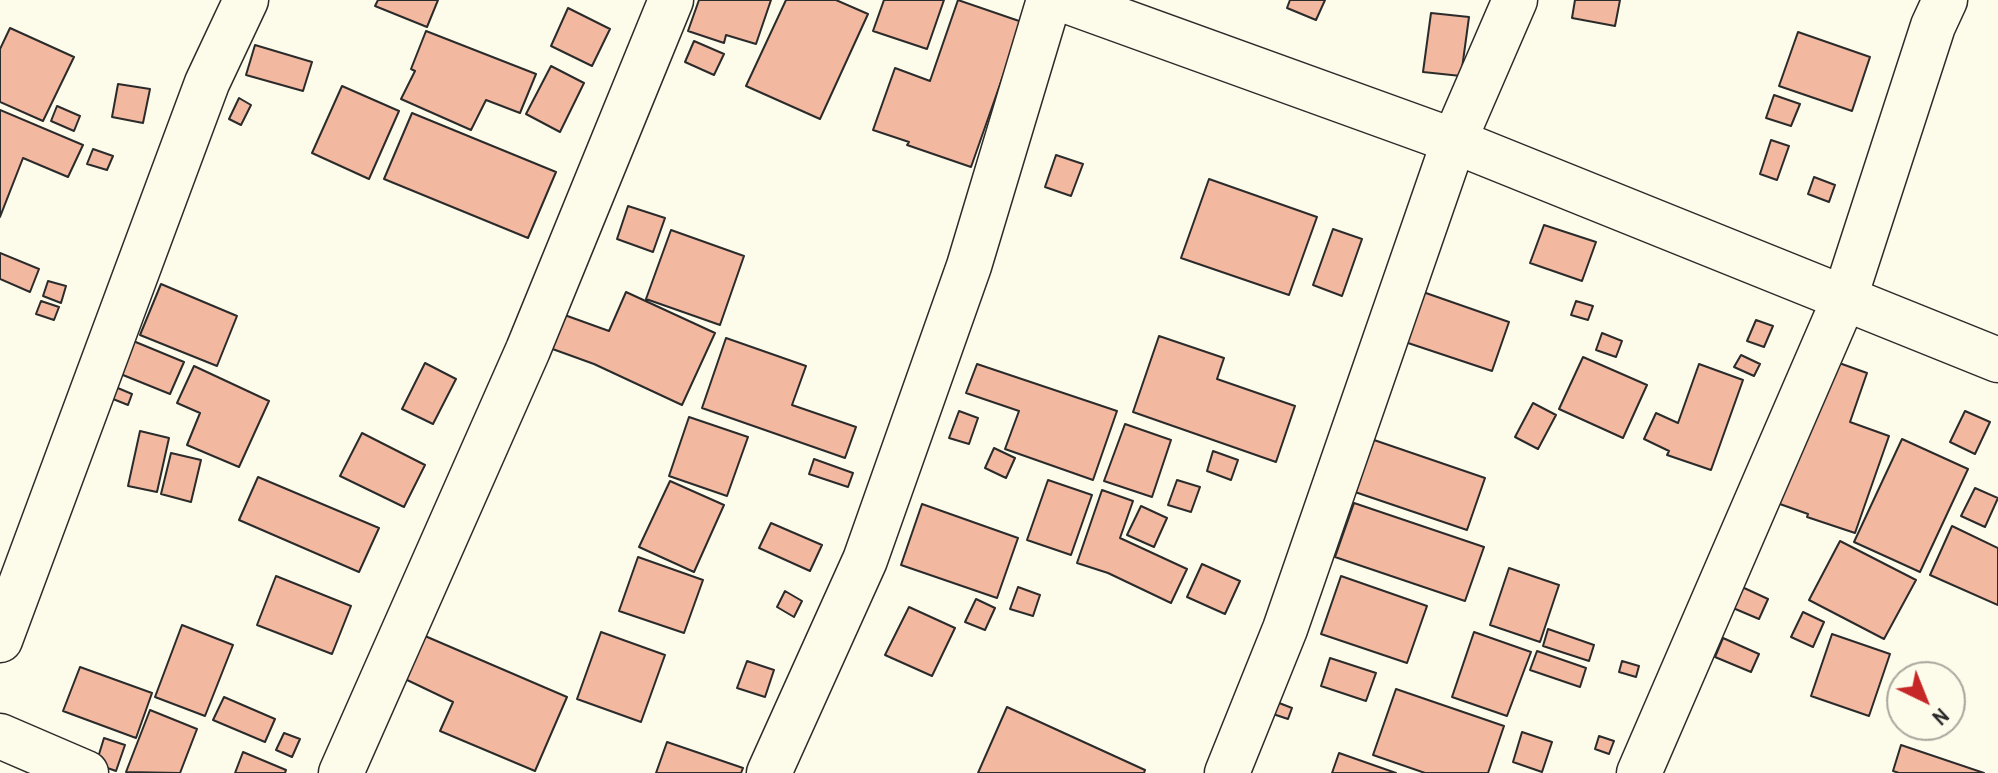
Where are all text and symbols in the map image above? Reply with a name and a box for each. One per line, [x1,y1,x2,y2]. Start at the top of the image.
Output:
north arrow [1886,661,1966,741]
text: N [1926,702,1956,733]

